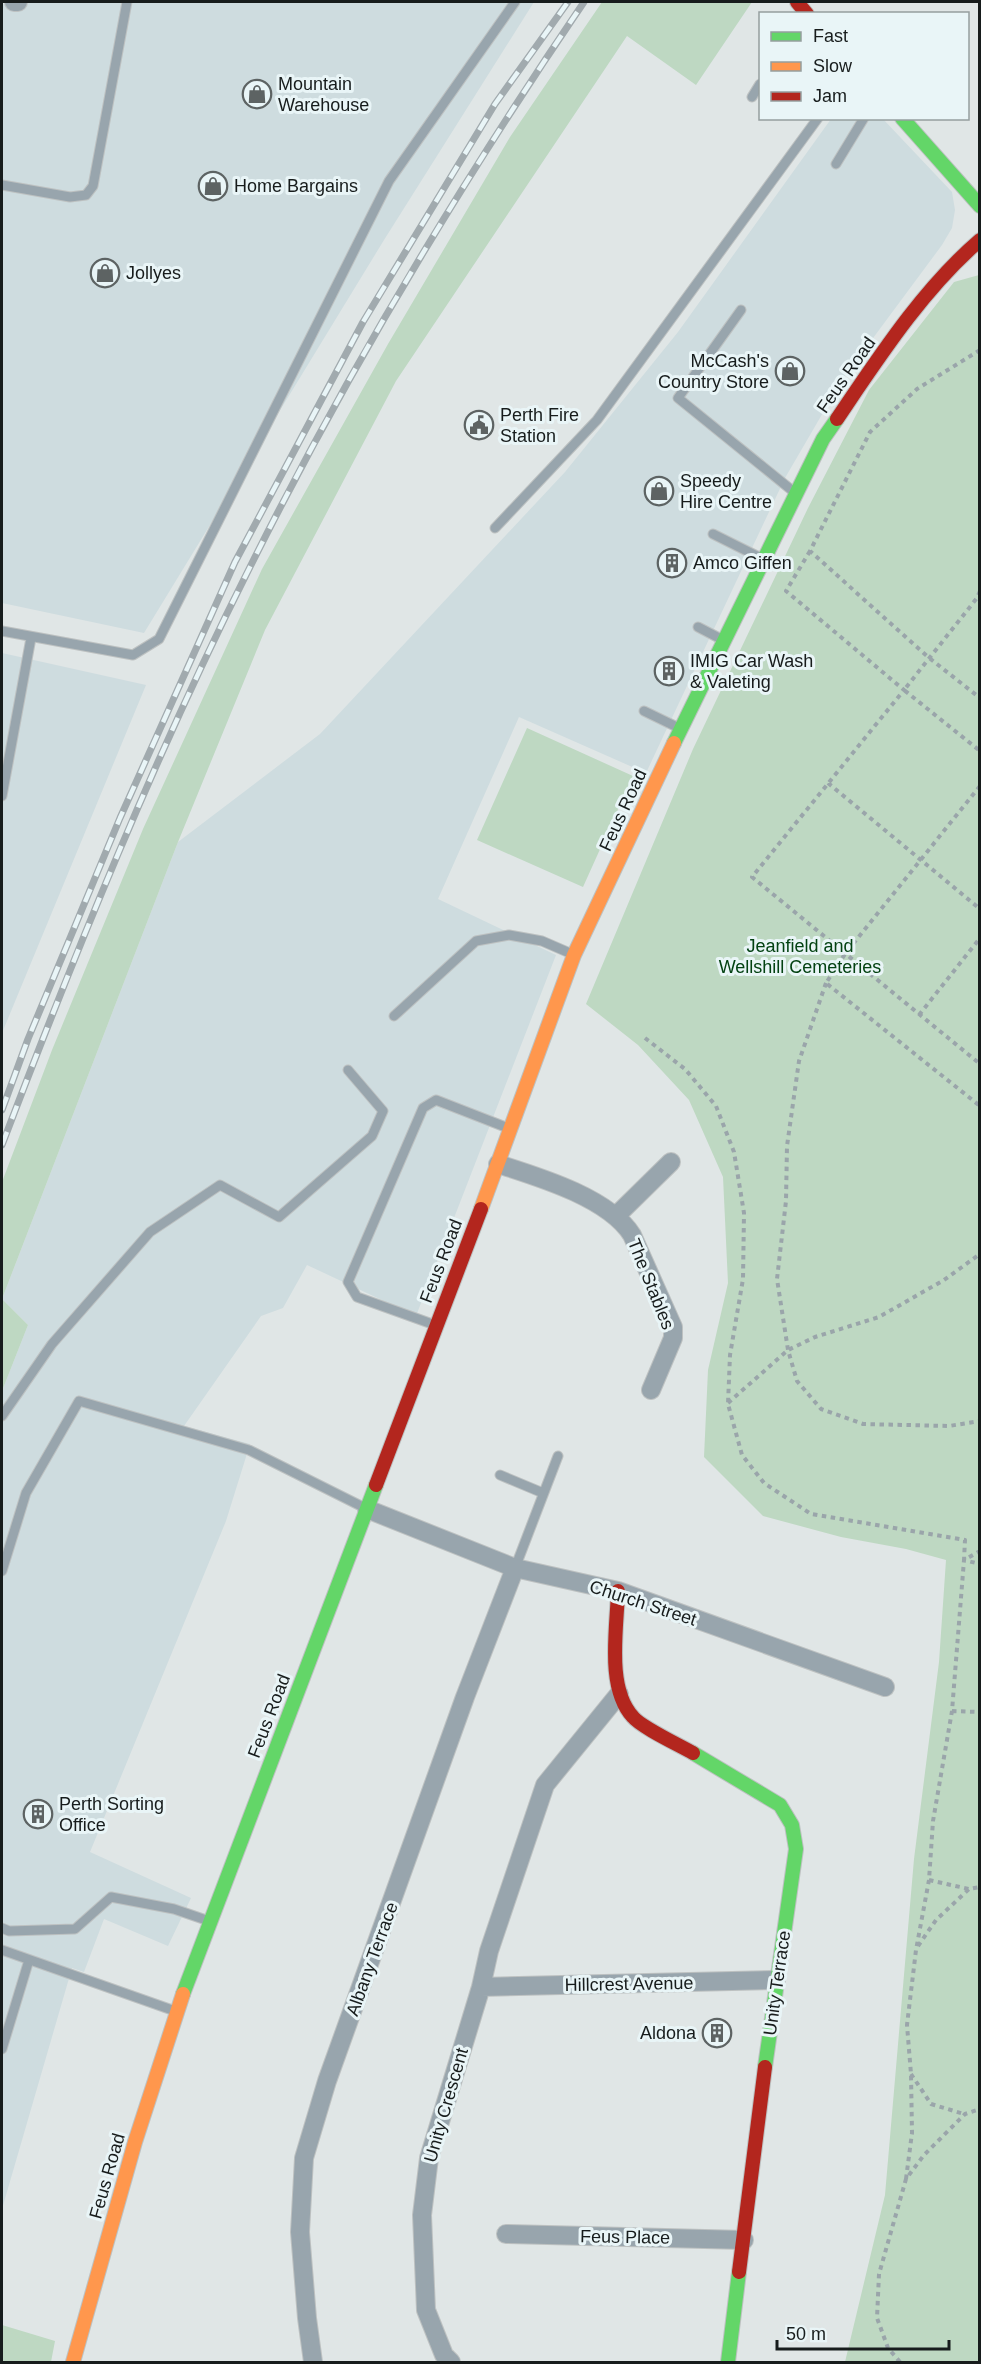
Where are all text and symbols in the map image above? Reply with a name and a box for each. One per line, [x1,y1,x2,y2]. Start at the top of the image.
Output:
legend [759,12,969,120]
text: Fast [813,26,848,46]
text: Slow [813,56,853,76]
place label: Mountain Warehouse [278,74,369,115]
shop icon: Mountain Warehouse [241,78,273,110]
text: Jam [813,86,847,106]
shop icon: Home Bargains [197,170,229,202]
place label: Home Bargains [234,176,358,196]
shop icon: Jollyes [89,257,121,289]
place label: Jollyes [126,263,181,283]
street label: Feus Road [813,333,879,417]
place label: McCash's Country Store [658,351,769,392]
shop icon: McCash's Country Store [774,355,806,387]
place label: Perth Fire Station [500,405,579,446]
public building icon: Perth Fire Station [463,409,495,441]
place label: Speedy Hire Centre [680,471,772,512]
shop icon: Speedy Hire Centre [643,475,675,507]
building icon: Amco Giffen [656,547,688,579]
place label: Amco Giffen [693,553,792,573]
place label: IMIG Car Wash & Valeting [690,651,813,692]
building icon: IMIG Car Wash & Valeting [653,655,685,687]
street label: Feus Road [595,766,651,854]
park label: Jeanfield and Wellshill Cemeteries [719,936,881,977]
street label: Feus Road [416,1216,466,1306]
street label: The Stables [624,1236,678,1332]
street label: Church Street [587,1576,699,1630]
street label: Feus Road [244,1671,294,1761]
place label: Perth Sorting Office [59,1794,164,1835]
building icon: Perth Sorting Office [22,1798,54,1830]
street label: Albany Terrace [342,1899,402,2019]
street label: Unity Terrace [760,1929,794,2037]
street label: Hillcrest Avenue [564,1973,694,1995]
building icon: Aldona [701,2017,733,2049]
place label: Aldona [640,2023,697,2043]
street label: Unity Crescent [420,2046,472,2164]
street label: Feus Road [85,2131,129,2221]
street label: Feus Place [580,2226,670,2248]
scale bar [777,2313,950,2351]
text: 50 m [786,2324,826,2344]

